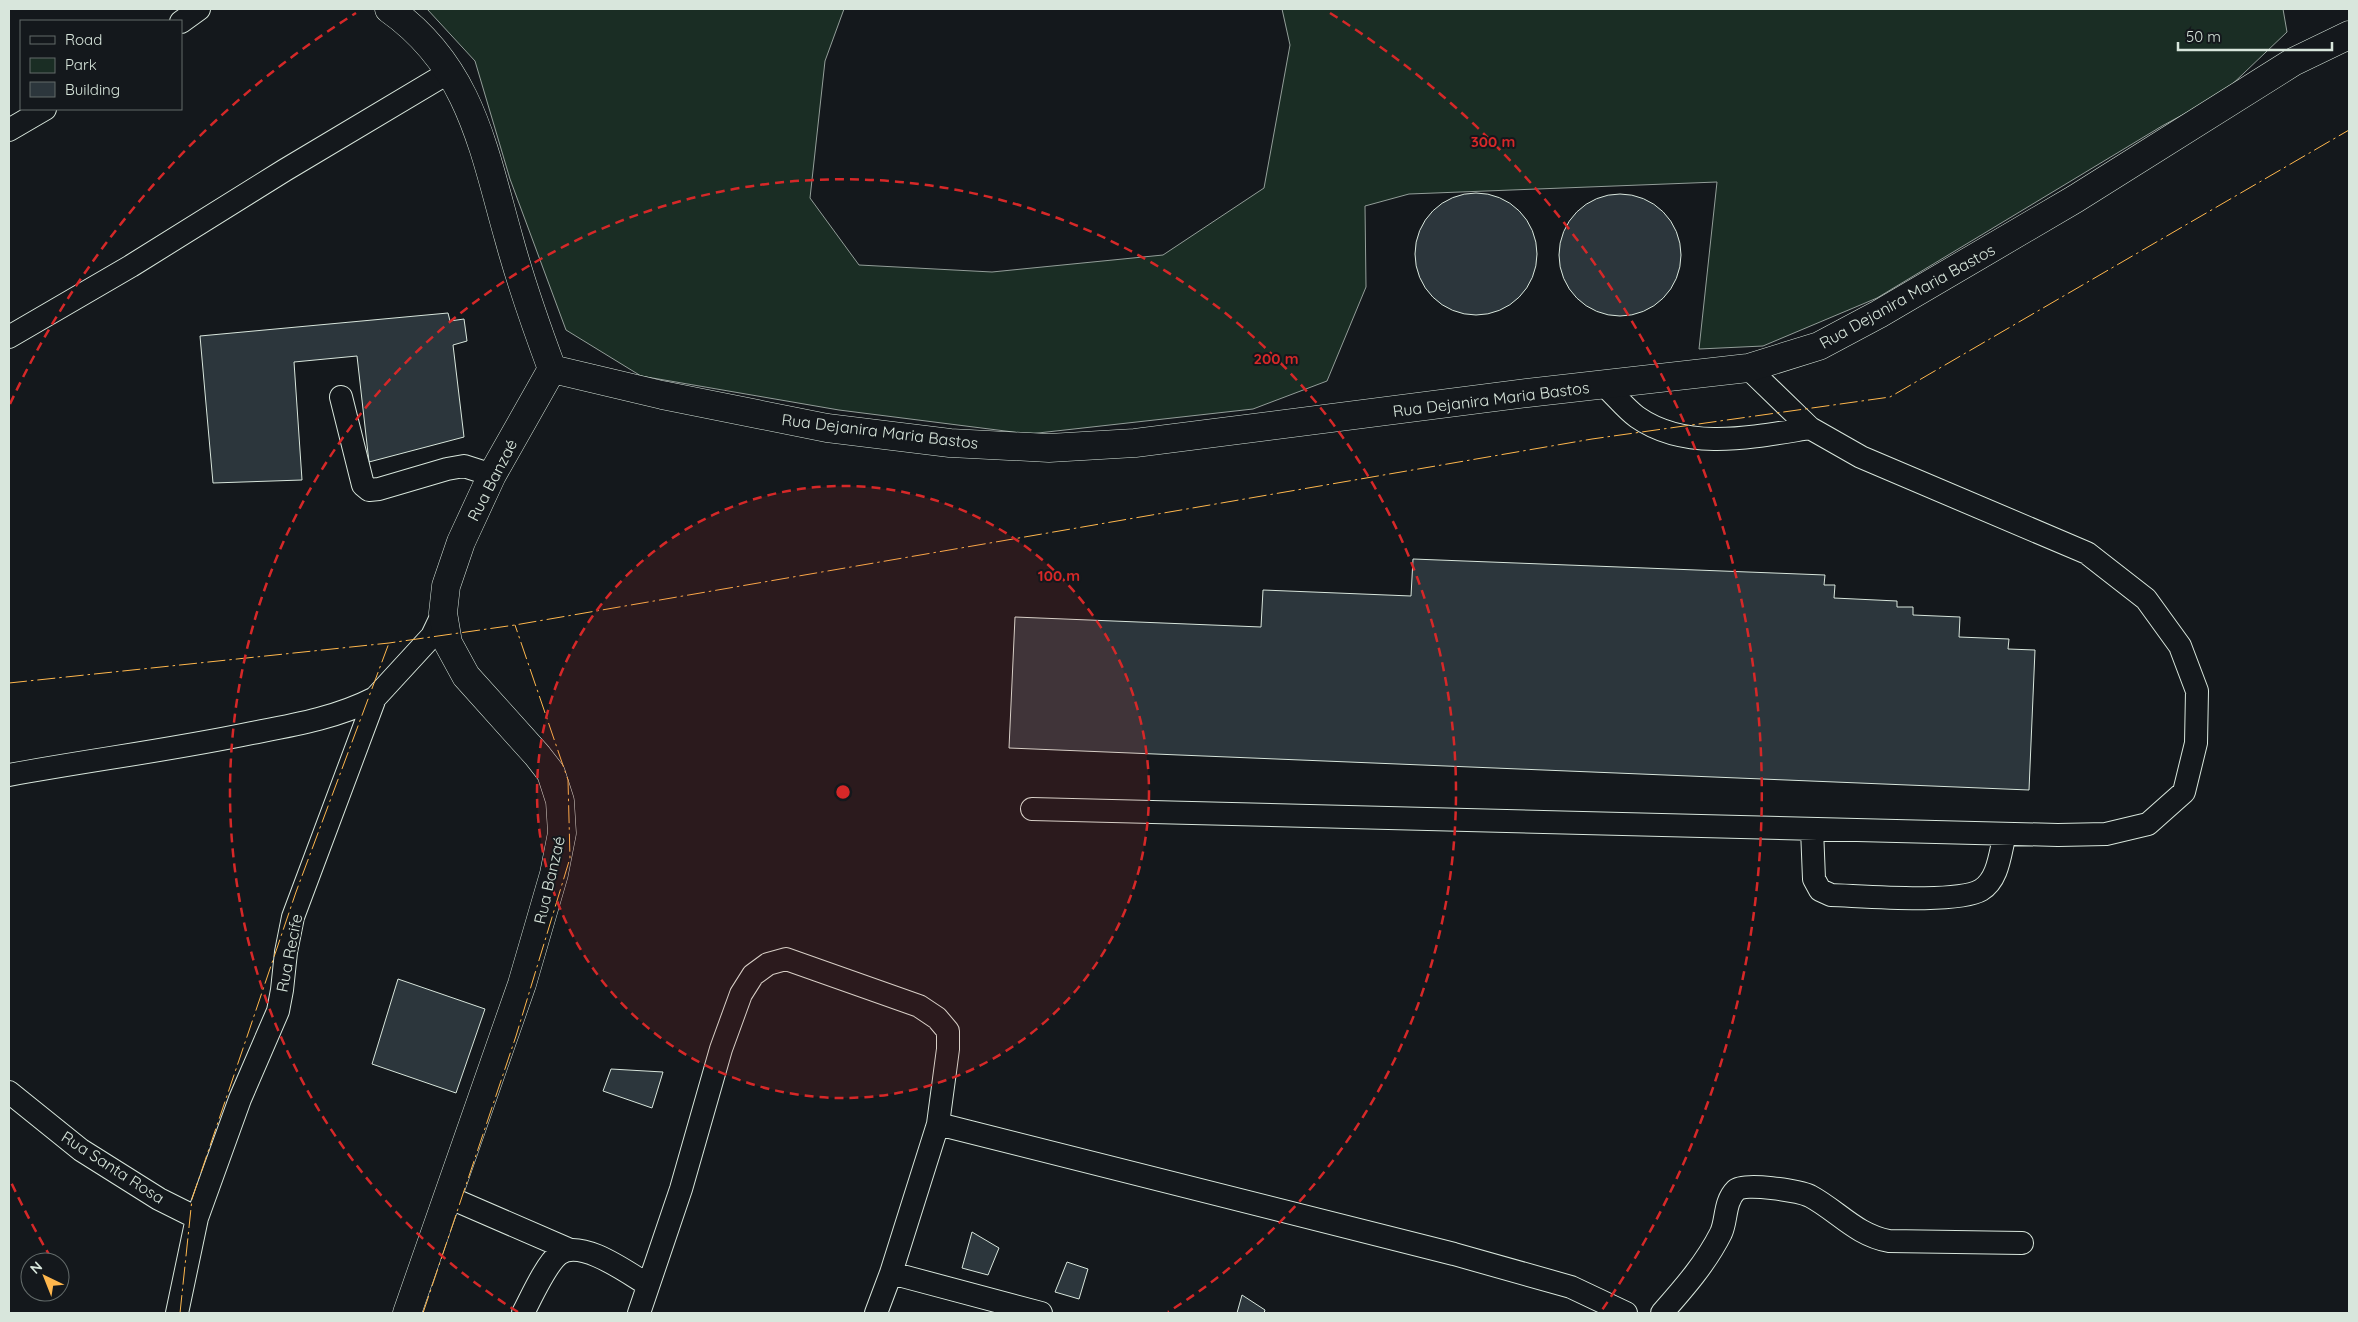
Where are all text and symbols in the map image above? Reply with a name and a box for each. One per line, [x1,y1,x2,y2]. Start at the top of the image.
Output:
legend [20,20,182,110]
scale bar [2178,20,2332,52]
text: 50 m [2186,27,2221,46]
text: Road [65,30,102,49]
text: Park [65,55,97,74]
text: Building [65,80,120,99]
text: 300 m [1471,132,1515,151]
street label: Rua Dejanira Maria Bastos [1816,239,1998,353]
text: 200 m [1254,349,1299,368]
street label: Rua Dejanira Maria Bastos [1392,377,1590,421]
street label: Rua Dejanira Maria Bastos [781,409,979,453]
street label: Rua Banzaé [463,436,521,524]
text: 100 m [1038,566,1080,585]
centre of rings [834,783,852,801]
street label: Rua Banzaé [529,834,569,926]
street label: Rua Recife [272,912,306,994]
street label: Rua Santa Rosa [58,1126,168,1208]
north arrow [20,1252,70,1302]
text: N [26,1257,46,1278]

